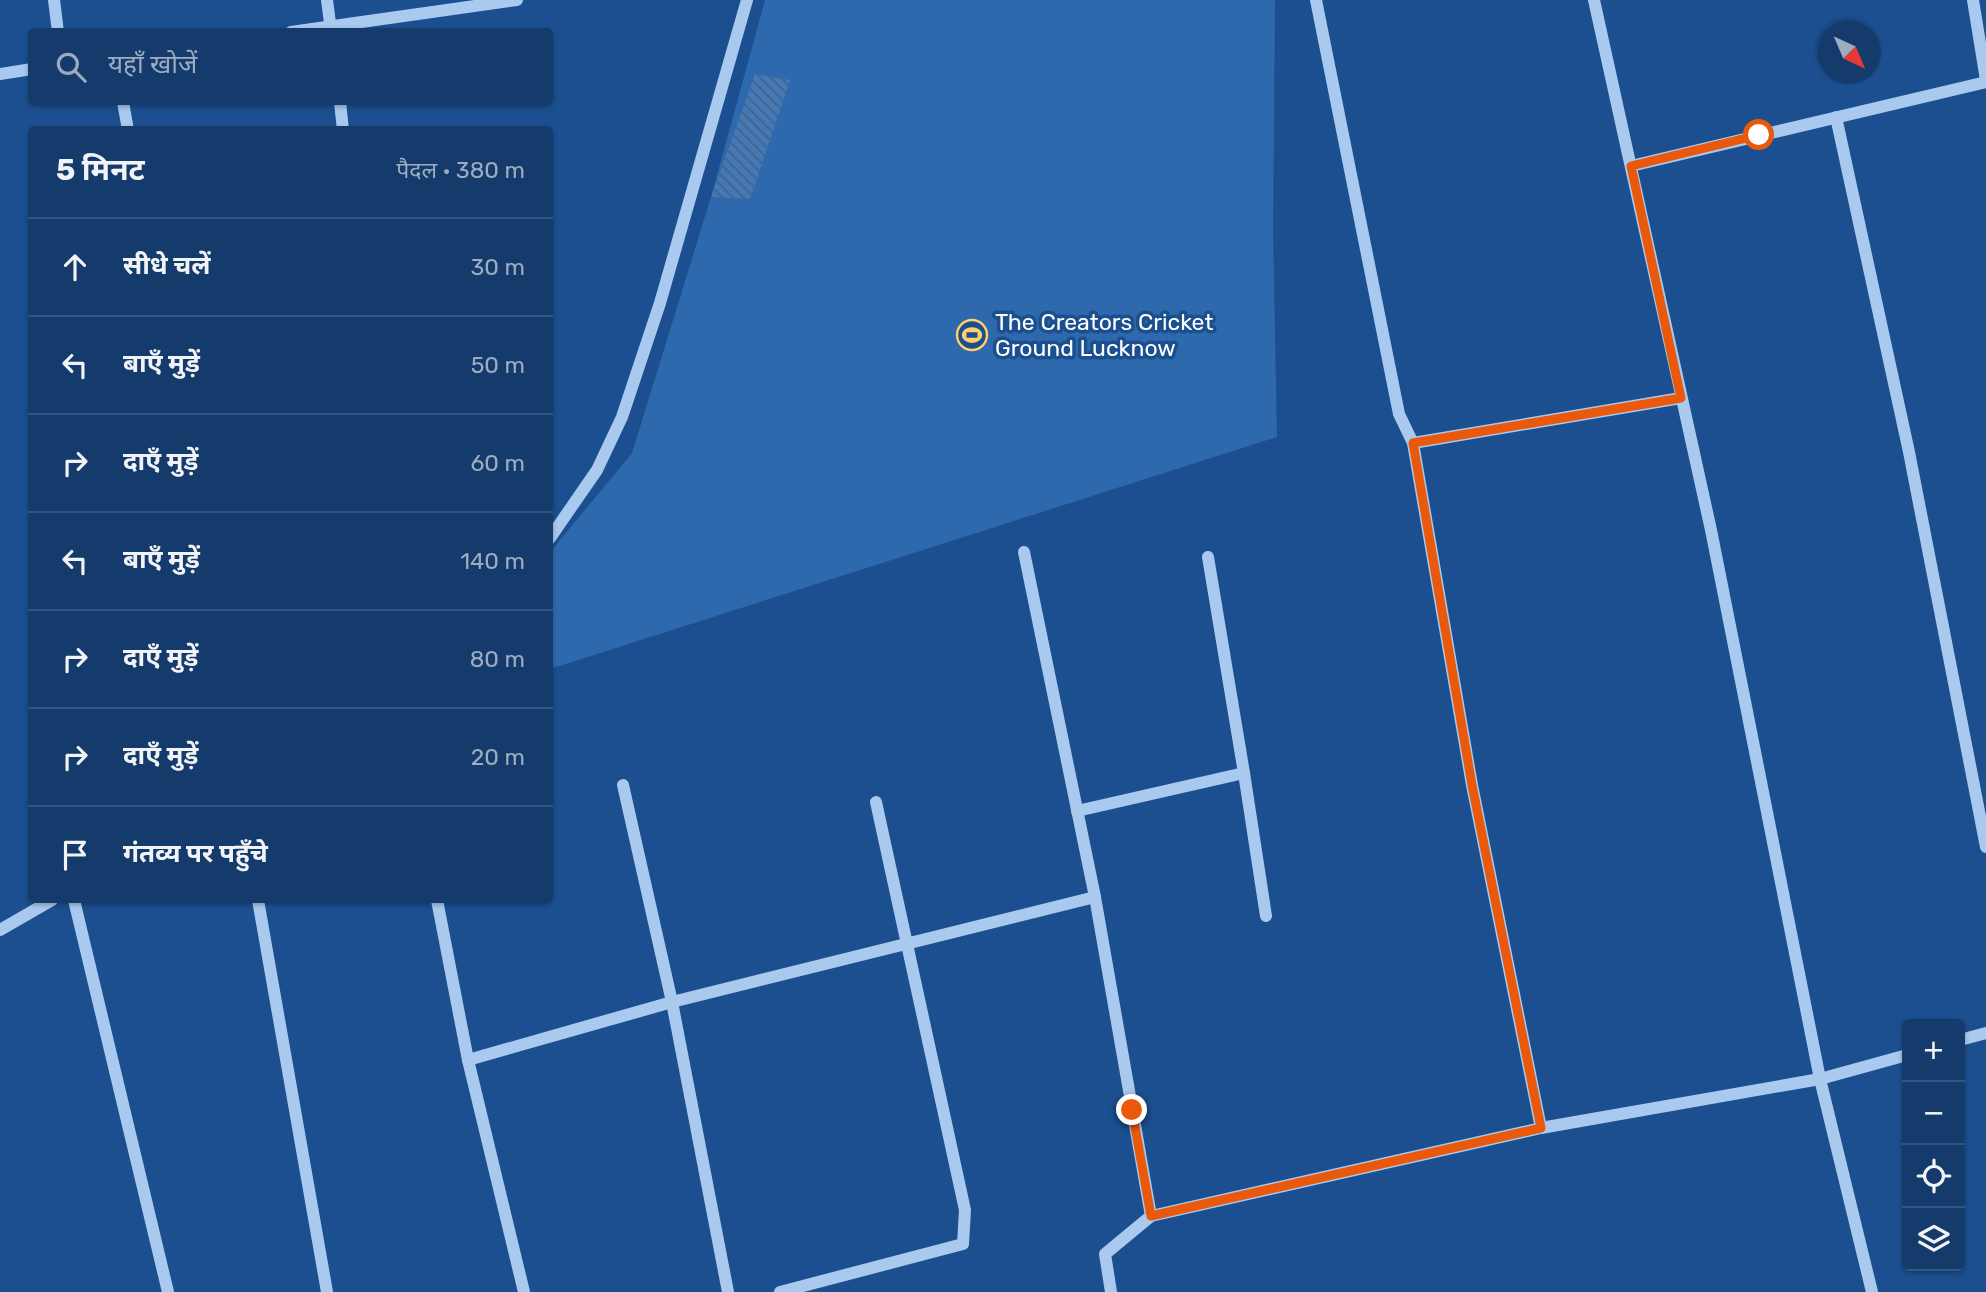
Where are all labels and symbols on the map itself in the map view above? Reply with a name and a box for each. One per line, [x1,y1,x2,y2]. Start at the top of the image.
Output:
north arrow [1818,21,1881,84]
route start [1743,119,1774,150]
place label: The Creators Cricket Ground Lucknow [995,308,1213,362]
sports icon: The Creators Cricket Ground Lucknow [955,318,989,352]
route end [1116,1094,1147,1125]

